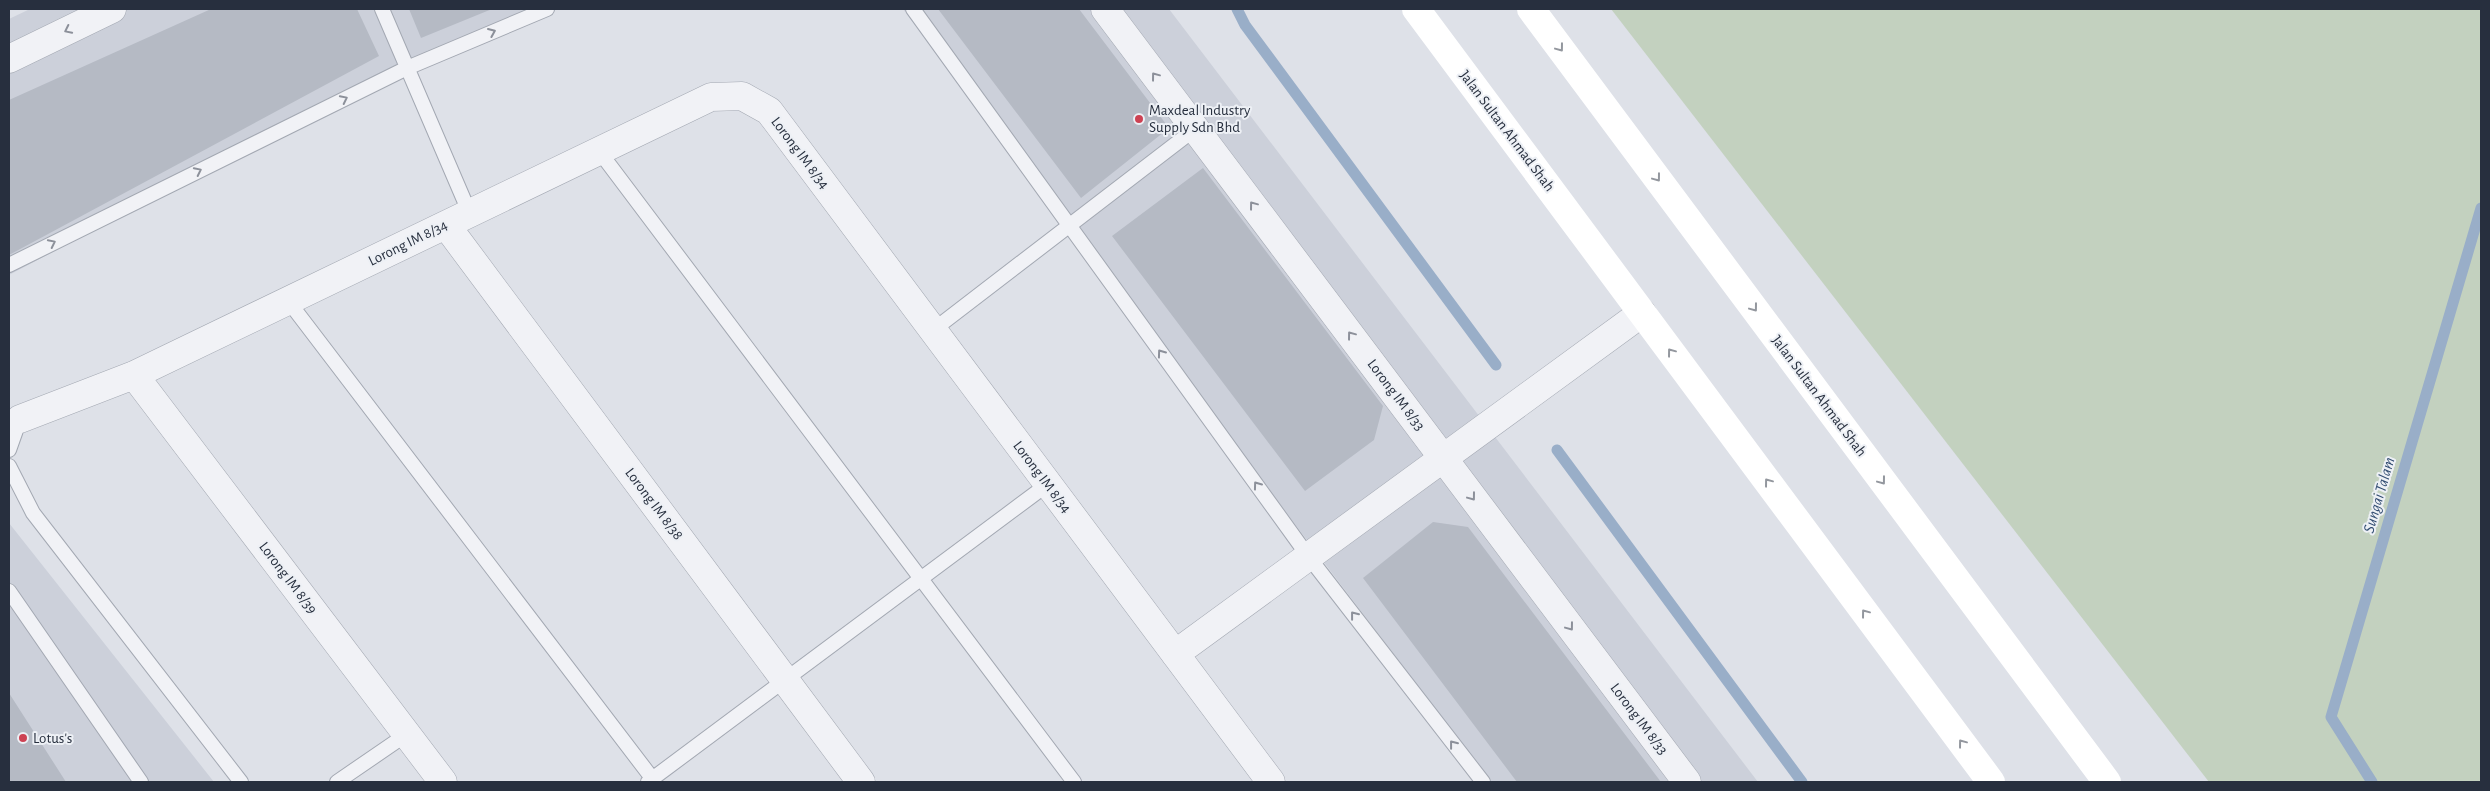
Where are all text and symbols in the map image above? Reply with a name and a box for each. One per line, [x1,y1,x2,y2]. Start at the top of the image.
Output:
one-way arrow [64,24,73,34]
one-way arrow [487,28,496,39]
one-way arrow [1554,42,1563,52]
street label: Jalan Sultan Ahmad Shah [1457,68,1557,194]
one-way arrow [1152,72,1161,82]
one-way arrow [339,95,348,106]
place label: Maxdeal Industry Supply Sdn Bhd [1149,103,1251,135]
marker: Maxdeal Industry Supply Sdn Bhd [1133,113,1145,125]
street label: Lorong IM 8/34 [768,114,832,192]
one-way arrow [193,167,202,178]
one-way arrow [1651,172,1660,182]
one-way arrow [1250,201,1259,211]
street label: Lorong IM 8/34 [366,217,450,269]
one-way arrow [47,240,56,250]
one-way arrow [1748,302,1757,312]
one-way arrow [1348,332,1356,341]
street label: Jalan Sultan Ahmad Shah [1769,333,1869,459]
one-way arrow [1668,348,1677,358]
one-way arrow [1158,350,1167,359]
street label: Lorong IM 8/33 [1364,357,1428,433]
street label: Lorong IM 8/34 [1010,438,1074,516]
water label: Sungai Talam [2361,455,2397,535]
street label: Lorong IM 8/38 [622,465,686,543]
one-way arrow [1877,475,1885,484]
one-way arrow [1765,478,1774,488]
one-way arrow [1254,482,1262,491]
one-way arrow [1467,491,1475,500]
street label: Lorong IM 8/39 [256,539,320,617]
one-way arrow [1862,609,1871,619]
one-way arrow [1351,612,1359,621]
one-way arrow [1564,621,1573,631]
street label: Lorong IM 8/33 [1607,681,1671,757]
place label: Lotus's [33,731,72,746]
marker: Lotus's [17,732,29,744]
one-way arrow [1959,739,1968,749]
one-way arrow [1451,741,1459,750]

